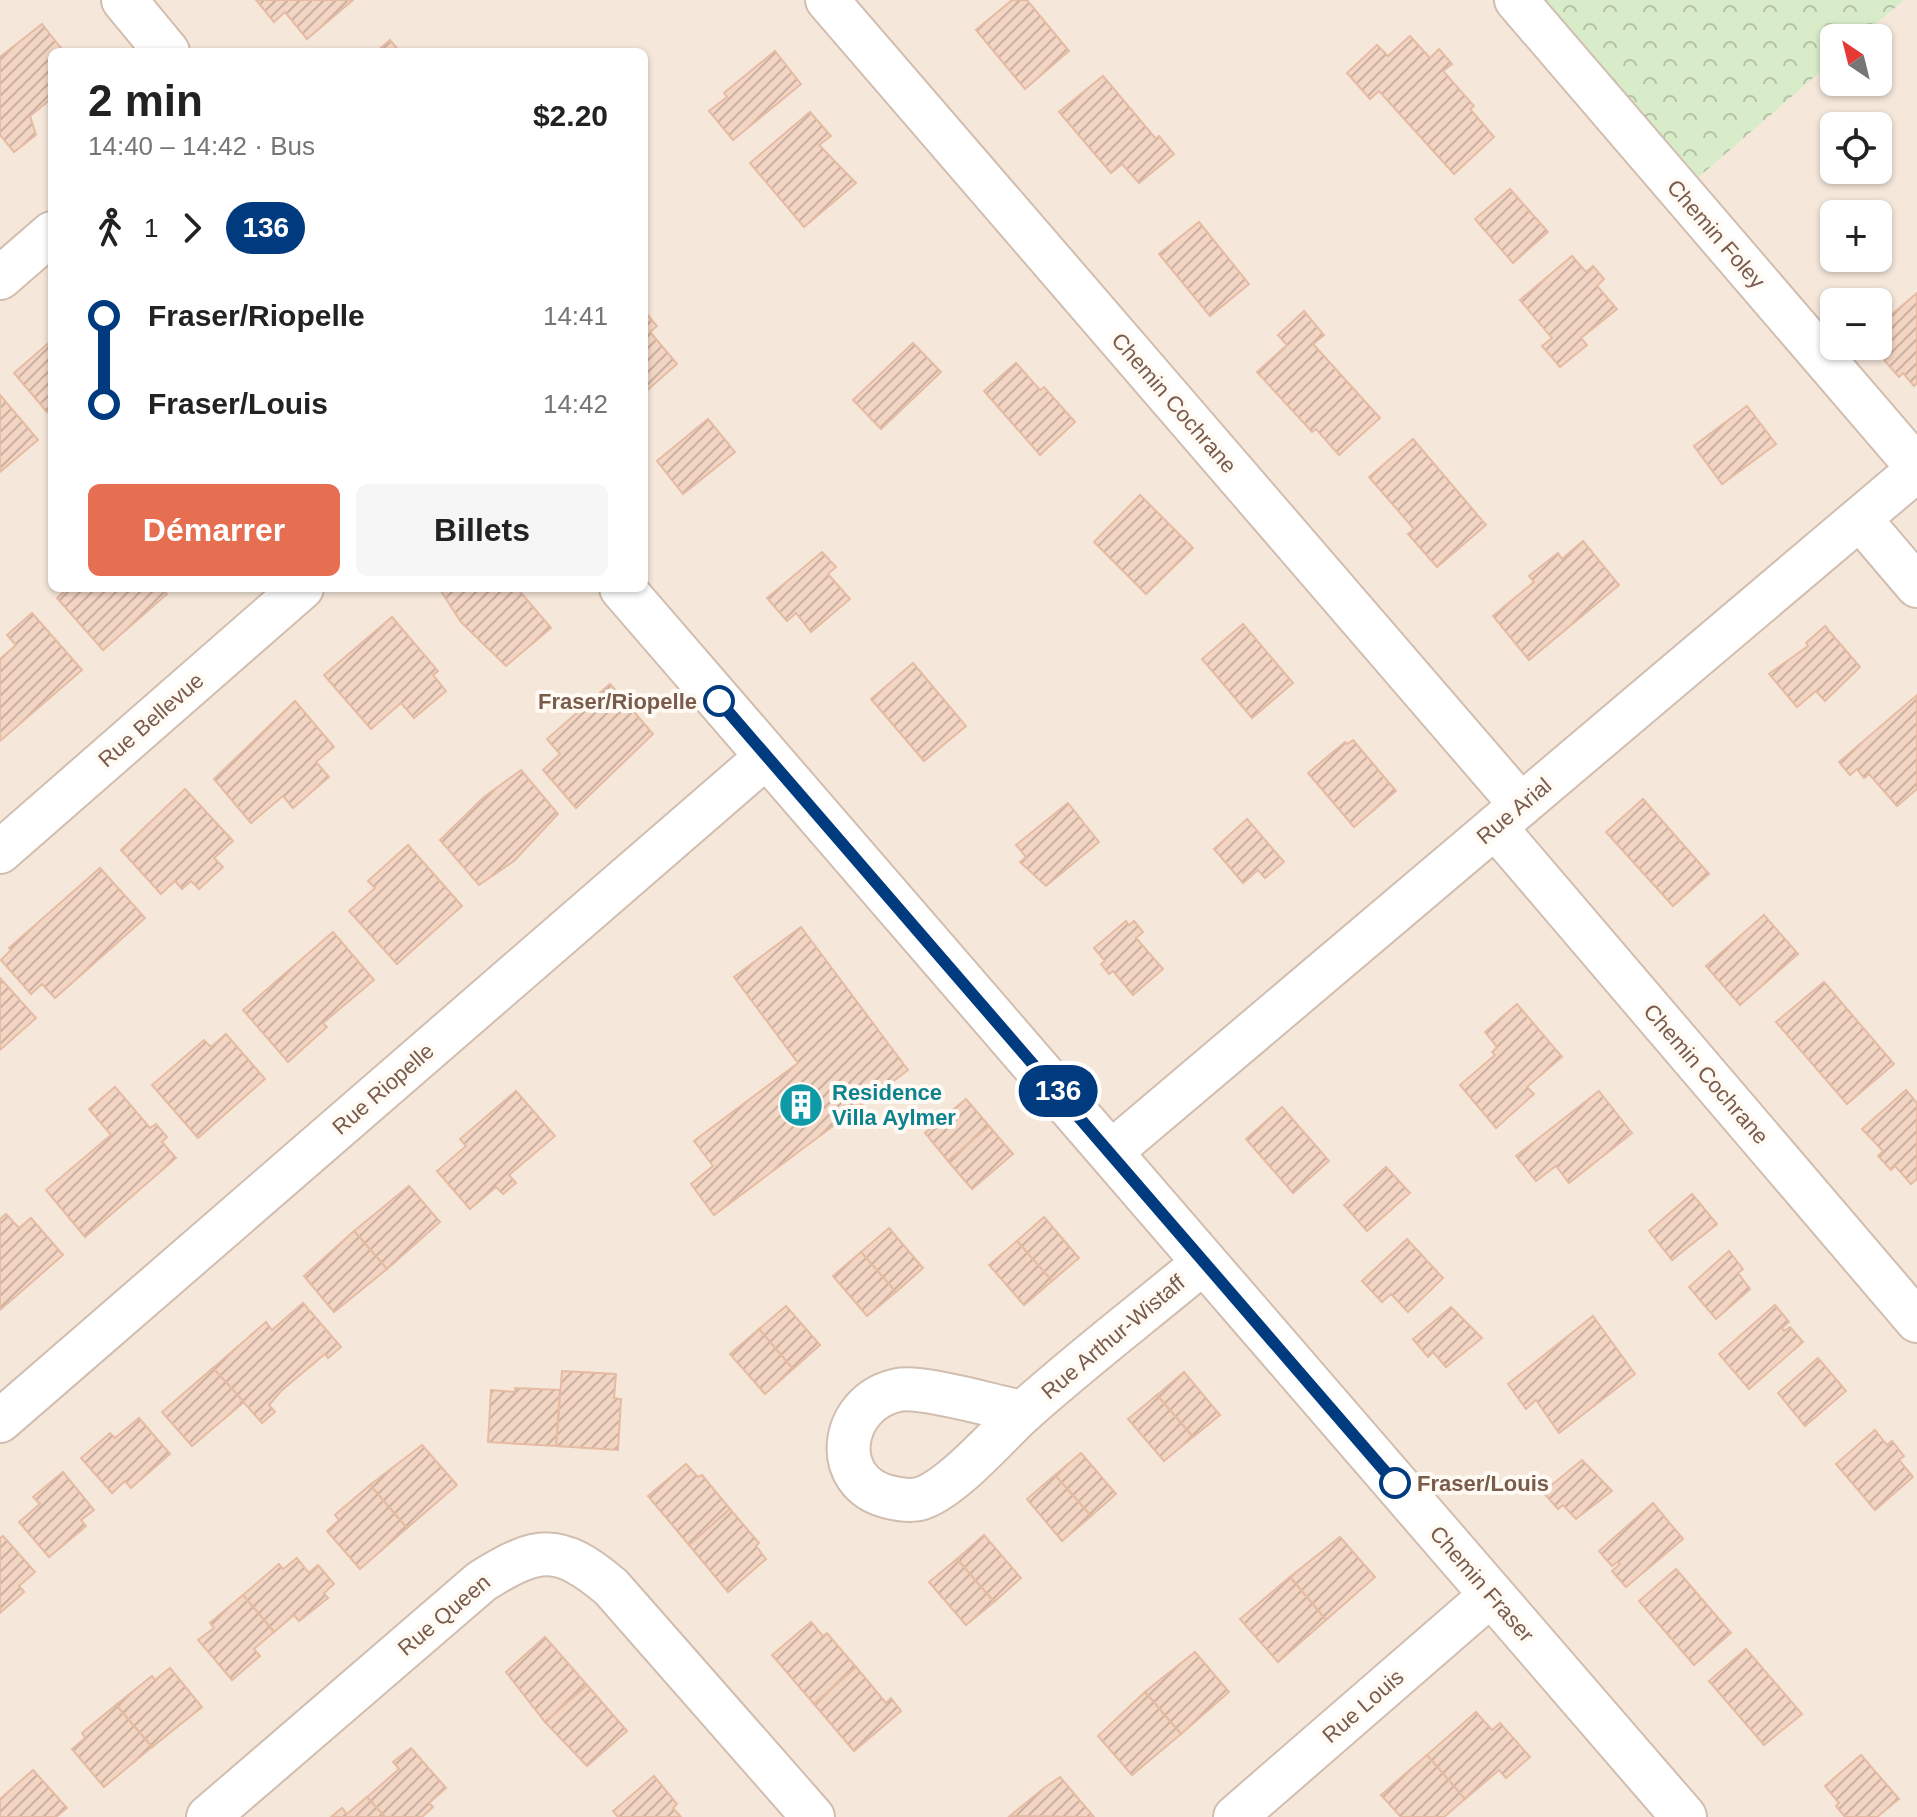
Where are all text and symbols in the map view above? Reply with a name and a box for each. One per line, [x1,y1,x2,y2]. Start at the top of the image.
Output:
north arrow [1820,24,1892,96]
map controls [1820,24,1892,360]
text: 2 min [88,76,203,125]
text: $2.20 [533,99,608,132]
button: locate [1820,112,1892,184]
text: 14:40 – 14:42 · Bus [88,131,315,161]
street label: Chemin Foley [1662,175,1770,293]
button: + [1820,200,1892,272]
icon: walk [88,206,132,250]
icon: forward [170,206,214,250]
text: 136 [242,212,289,243]
text: 1 [144,213,158,243]
button: − [1820,288,1892,360]
text: Fraser/Riopelle [148,299,365,332]
text: 14:41 [543,301,608,331]
street label: Chemin Cochrane [1106,328,1242,478]
text: Fraser/Louis [148,387,328,420]
text: 14:42 [543,389,608,419]
button: Démarrer [88,484,340,576]
button: Billets [356,484,608,576]
street label: Rue Bellevue [93,668,209,772]
marker: Fraser/Riopelle [704,686,734,716]
place label: Fraser/Riopelle [538,689,697,714]
street label: Rue Arial [1472,773,1556,849]
street label: Chemin Cochrane [1638,999,1774,1149]
street label: Rue Riopelle [327,1038,439,1140]
line badge: 136 [1012,1065,1104,1117]
text: 136 [1035,1075,1081,1106]
place label: Residence Villa Aylmer [832,1080,956,1130]
building icon: Residence Villa Aylmer [777,1081,825,1129]
street label: Rue Arthur-Wistaff [1036,1269,1190,1404]
marker: Fraser/Louis [1380,1468,1410,1498]
place label: Fraser/Louis [1417,1471,1549,1496]
street label: Chemin Fraser [1425,1521,1539,1647]
street label: Rue Queen [393,1569,495,1661]
street label: Rue Louis [1317,1664,1409,1748]

